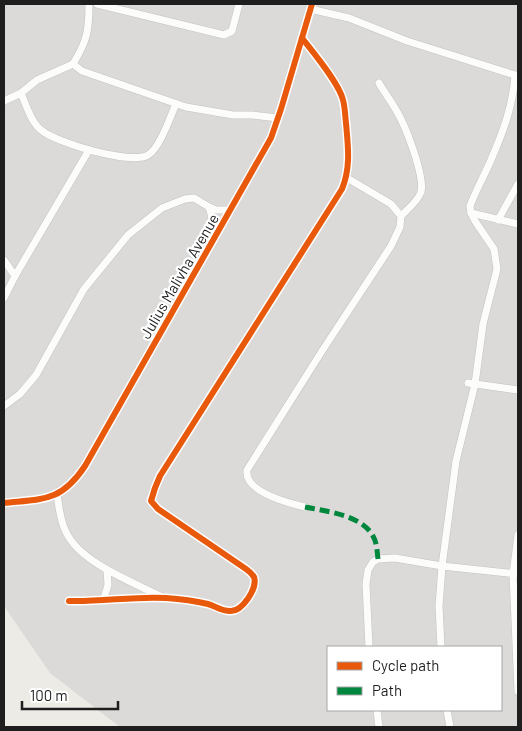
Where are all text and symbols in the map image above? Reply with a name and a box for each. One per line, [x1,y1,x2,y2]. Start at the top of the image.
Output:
street label: Julius Malivha Avenue [136,210,222,342]
legend [327,646,502,711]
text: Cycle path [372,656,439,674]
scale bar [22,678,119,710]
text: Path [372,681,402,699]
text: 100 m [30,686,68,704]

